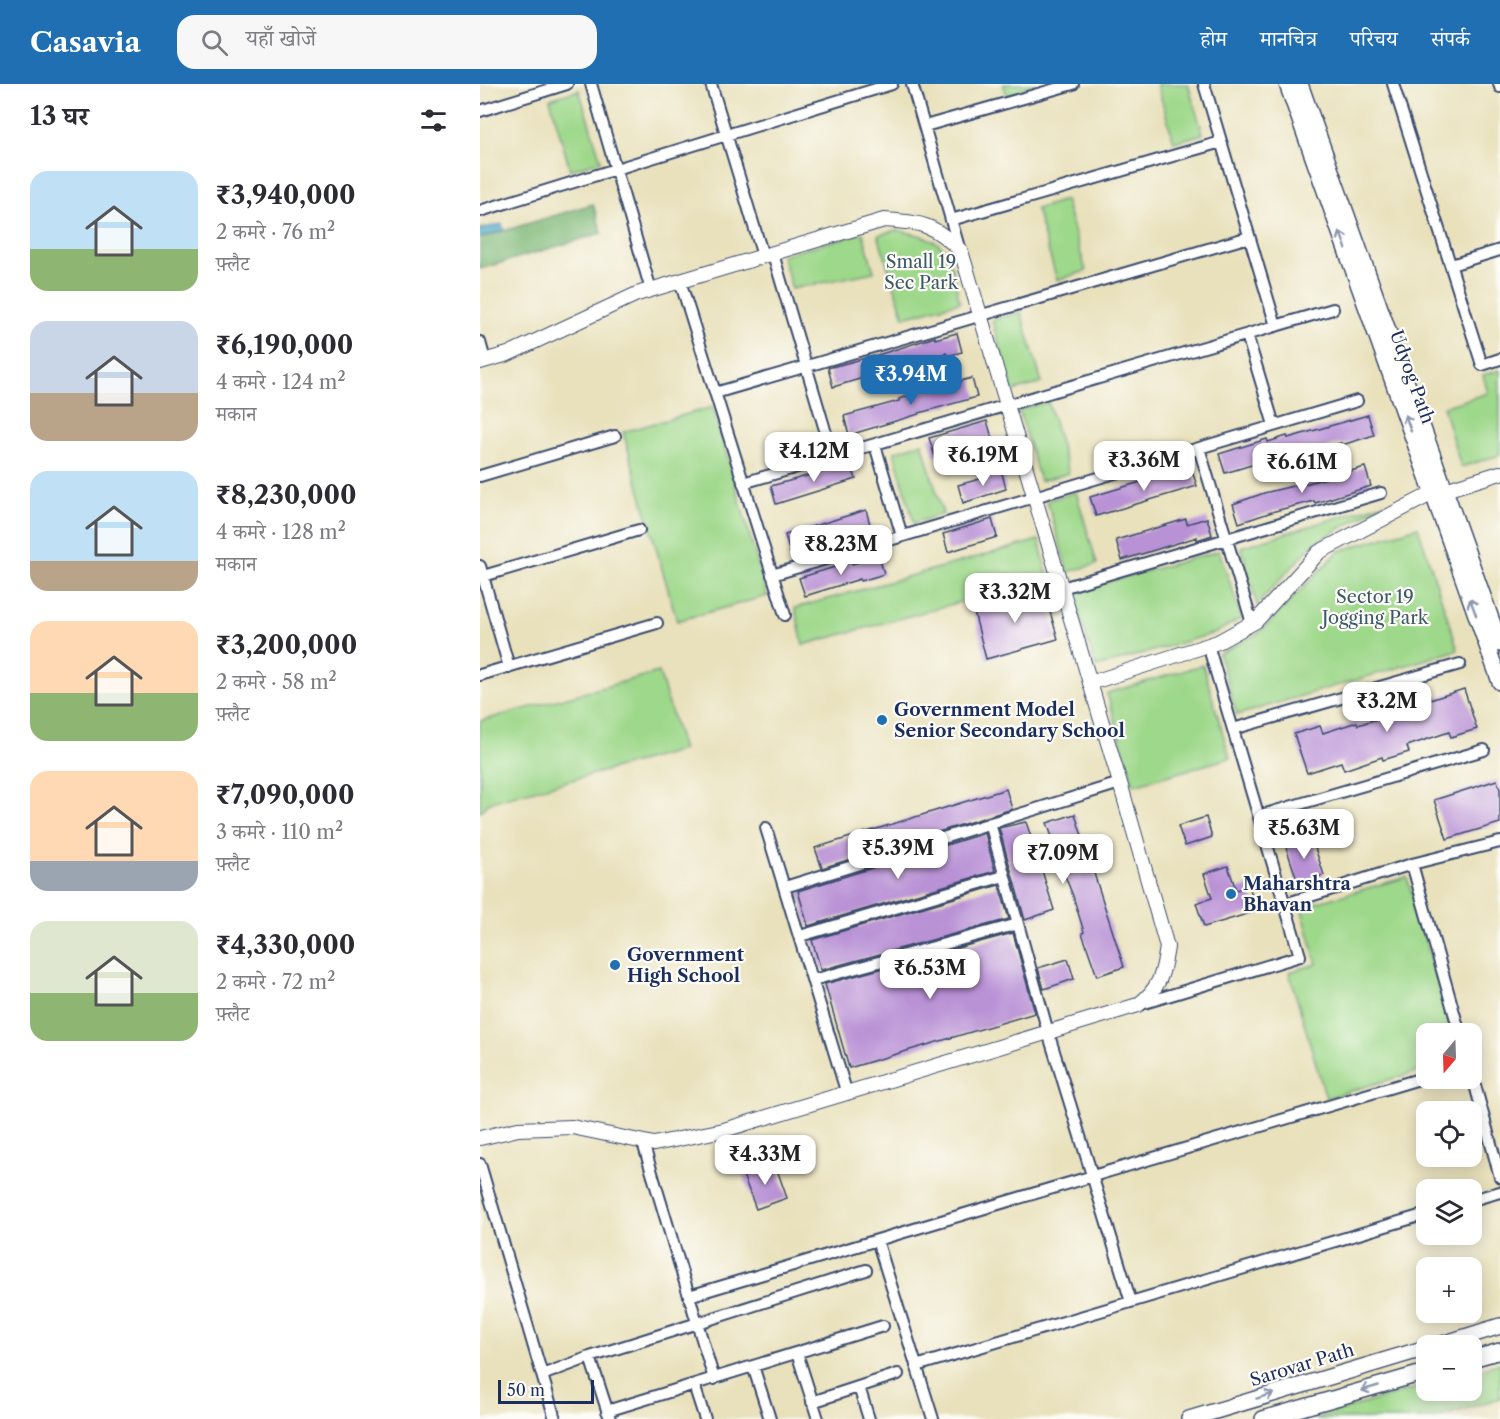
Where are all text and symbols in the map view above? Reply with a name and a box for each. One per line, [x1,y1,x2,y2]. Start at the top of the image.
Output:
search box [177,15,597,69]
text: Casavia [30,25,141,59]
text: यहाँ खोजें [246,25,316,52]
icon: search [198,26,231,59]
text: होम [1200,26,1227,51]
text: मानचित्र [1260,26,1317,51]
text: परिचय [1350,26,1398,51]
text: संपर्क [1431,26,1470,51]
text: 13 घर [30,100,89,132]
icon: filters [417,104,450,137]
text: ₹3,940,000 [216,179,356,211]
icon: home [78,195,150,267]
text: 2 कमरे · 76 m² [216,220,335,244]
one-way arrow [1336,231,1347,250]
park label: Small 19 Sec Park [884,251,960,294]
text: फ़्लैट [216,252,249,276]
street label: Udyog Path [1385,327,1439,427]
text: ₹6,190,000 [216,329,353,361]
icon: home [78,345,150,417]
pin: ₹3.94M [862,355,960,406]
text: ₹3.94M [875,362,947,386]
text: 4 कमरे · 124 m² [216,370,346,394]
text: मकान [216,402,257,426]
one-way arrow [1402,415,1413,433]
pin: ₹4.12M [765,432,863,483]
pin: ₹6.19M [934,436,1032,487]
text: ₹4.12M [779,439,849,463]
pin: ₹3.36M [1095,441,1193,492]
text: ₹6.19M [948,443,1018,467]
pin: ₹6.61M [1253,443,1351,494]
text: ₹3.36M [1108,448,1180,472]
text: ₹6.61M [1267,450,1337,474]
text: ₹8,230,000 [216,479,357,511]
icon: home [78,495,150,567]
text: 4 कमरे · 128 m² [216,520,346,544]
pin: ₹8.23M [792,525,890,576]
text: ₹8.23M [804,532,878,556]
text: मकान [216,552,257,576]
pin: ₹3.32M [966,573,1064,624]
text: ₹3.32M [979,580,1051,604]
park label: Sector 19 Jogging Park [1319,586,1430,629]
one-way arrow [1467,598,1478,617]
text: ₹3,200,000 [216,629,357,661]
icon: home [78,645,150,717]
text: 2 कमरे · 58 m² [216,670,337,694]
pin: ₹3.2M [1345,682,1429,733]
text: ₹3.2M [1356,689,1418,713]
place label: Government Model Senior Secondary School [894,699,1125,742]
text: फ़्लैट [216,702,249,726]
marker: Government Model Senior Secondary School [875,713,889,727]
text: ₹7,090,000 [216,779,355,811]
icon: home [78,795,150,867]
pin: ₹5.63M [1255,809,1353,860]
text: ₹5.63M [1268,816,1340,840]
text: 3 कमरे · 110 m² [216,820,343,844]
pin: ₹5.39M [849,829,947,880]
pin: ₹7.09M [1014,834,1112,885]
text: ₹5.39M [862,836,934,860]
text: ₹7.09M [1027,841,1099,865]
text: फ़्लैट [216,852,249,876]
place label: Maharshtra Bhavan [1243,873,1351,916]
marker: Maharshtra Bhavan [1224,887,1238,901]
text: ₹4,330,000 [216,929,355,961]
place label: Government High School [627,944,745,987]
icon: home [78,945,150,1017]
pin: ₹6.53M [881,949,979,1000]
text: ₹6.53M [894,956,966,980]
marker: Government High School [608,958,622,972]
text: 2 कमरे · 72 m² [216,970,335,994]
text: फ़्लैट [216,1002,249,1026]
north arrow [1416,1023,1482,1089]
map controls [1416,1023,1482,1401]
button: locate [1416,1101,1482,1167]
pin: ₹4.33M [716,1135,814,1186]
text: ₹4.33M [729,1142,801,1166]
button: layers [1416,1179,1482,1245]
button: + [1416,1257,1482,1323]
button: − [1416,1335,1482,1401]
street label: Sarovar Path [1247,1339,1357,1391]
scale bar [498,1377,594,1404]
text: 50 m [507,1380,545,1400]
one-way arrow [1361,1383,1380,1394]
one-way arrow [1255,1390,1274,1401]

